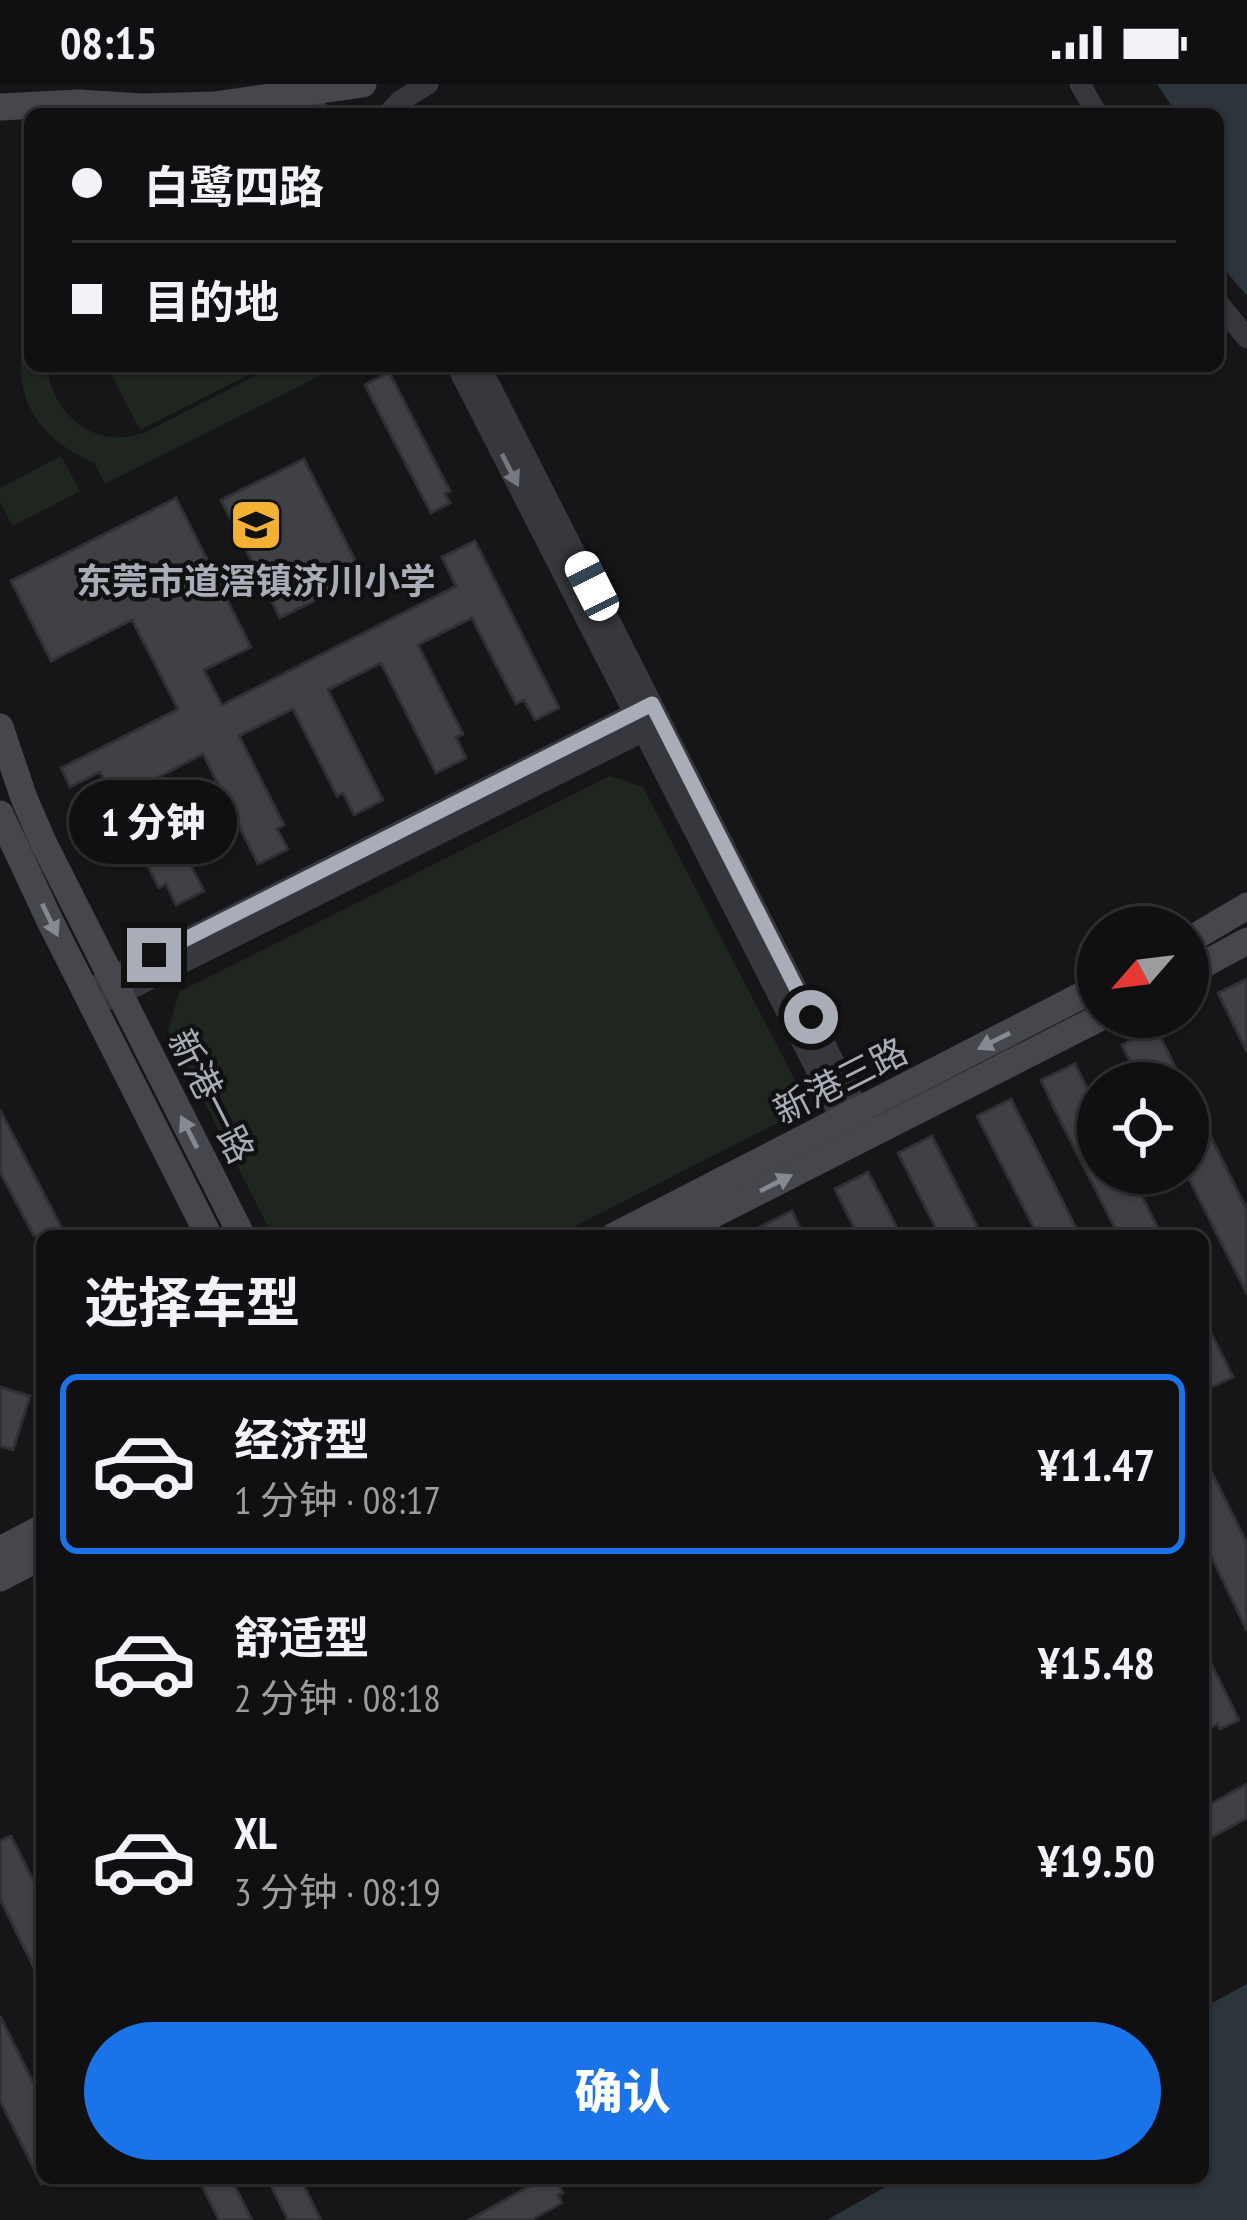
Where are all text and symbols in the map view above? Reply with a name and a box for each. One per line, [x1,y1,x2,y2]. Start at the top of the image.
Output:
text: 08:15 [60,13,157,71]
text: 白鹭四路 [144,157,324,215]
text: 目的地 [144,272,279,330]
one-way arrow [500,453,520,487]
school or university icon: 东莞市道滘镇济川小学 [228,497,284,553]
car [560,546,624,626]
place label: 东莞市道滘镇济川小学 [76,557,436,604]
callout: 1 分钟 [70,781,238,865]
text: 1 分钟 [101,796,205,847]
one-way arrow [39,903,59,937]
north arrow [1077,906,1209,1038]
map controls [1077,906,1209,1194]
route end [127,928,181,982]
route start [784,990,838,1044]
street label: 新港一路 [158,1021,266,1171]
street label: 新港三路 [765,1026,915,1134]
one-way arrow [977,1031,1012,1051]
button: locate [1077,1062,1209,1194]
one-way arrow [180,1114,200,1149]
one-way arrow [758,1173,793,1193]
text: 选择车型 [84,1267,300,1337]
icon: car [90,1410,198,1518]
text: 经济型 [234,1410,369,1468]
text: ¥11.47 [1038,1435,1155,1493]
text: 1 分钟 · 08:17 [234,1474,441,1525]
icon: car [90,1608,198,1716]
text: 舒适型 [234,1608,369,1666]
text: ¥15.48 [1038,1633,1155,1691]
text: 2 分钟 · 08:18 [234,1672,441,1723]
text: XL [234,1803,277,1861]
icon: car [90,1806,198,1914]
text: ¥19.50 [1038,1831,1155,1889]
text: 3 分钟 · 08:19 [234,1866,441,1917]
button: 确认 [84,2022,1161,2160]

